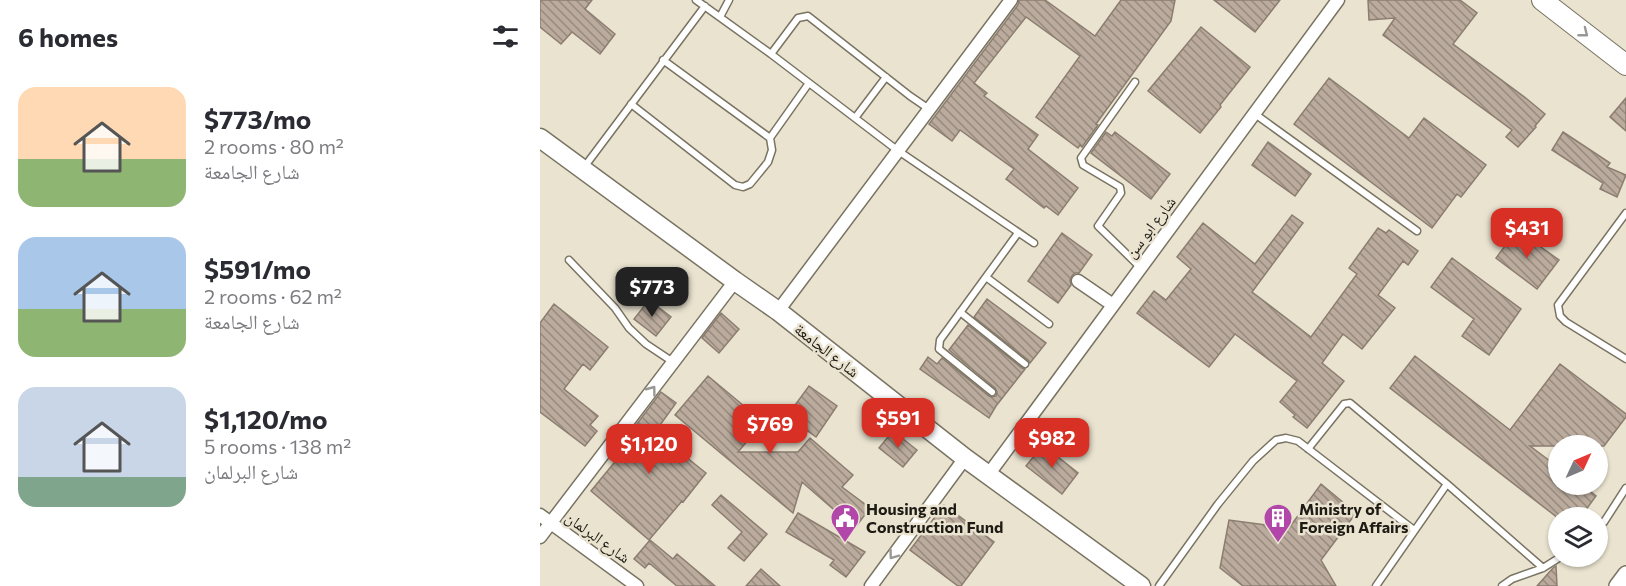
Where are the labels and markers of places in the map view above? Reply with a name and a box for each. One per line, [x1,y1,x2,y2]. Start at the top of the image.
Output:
pin: $431 [1491,208,1563,259]
pin: $773 [616,267,688,318]
pin: $591 [862,398,934,449]
pin: $769 [734,404,806,455]
pin: $982 [1016,418,1088,469]
pin: $1,120 [600,424,698,475]
place label: Housing and Construction Fund [866,499,1003,536]
place label: Ministry of Foreign Affairs [1299,499,1408,536]
public building icon: Housing and Construction Fund [829,502,861,544]
building icon: Ministry of Foreign Affairs [1262,502,1294,544]

